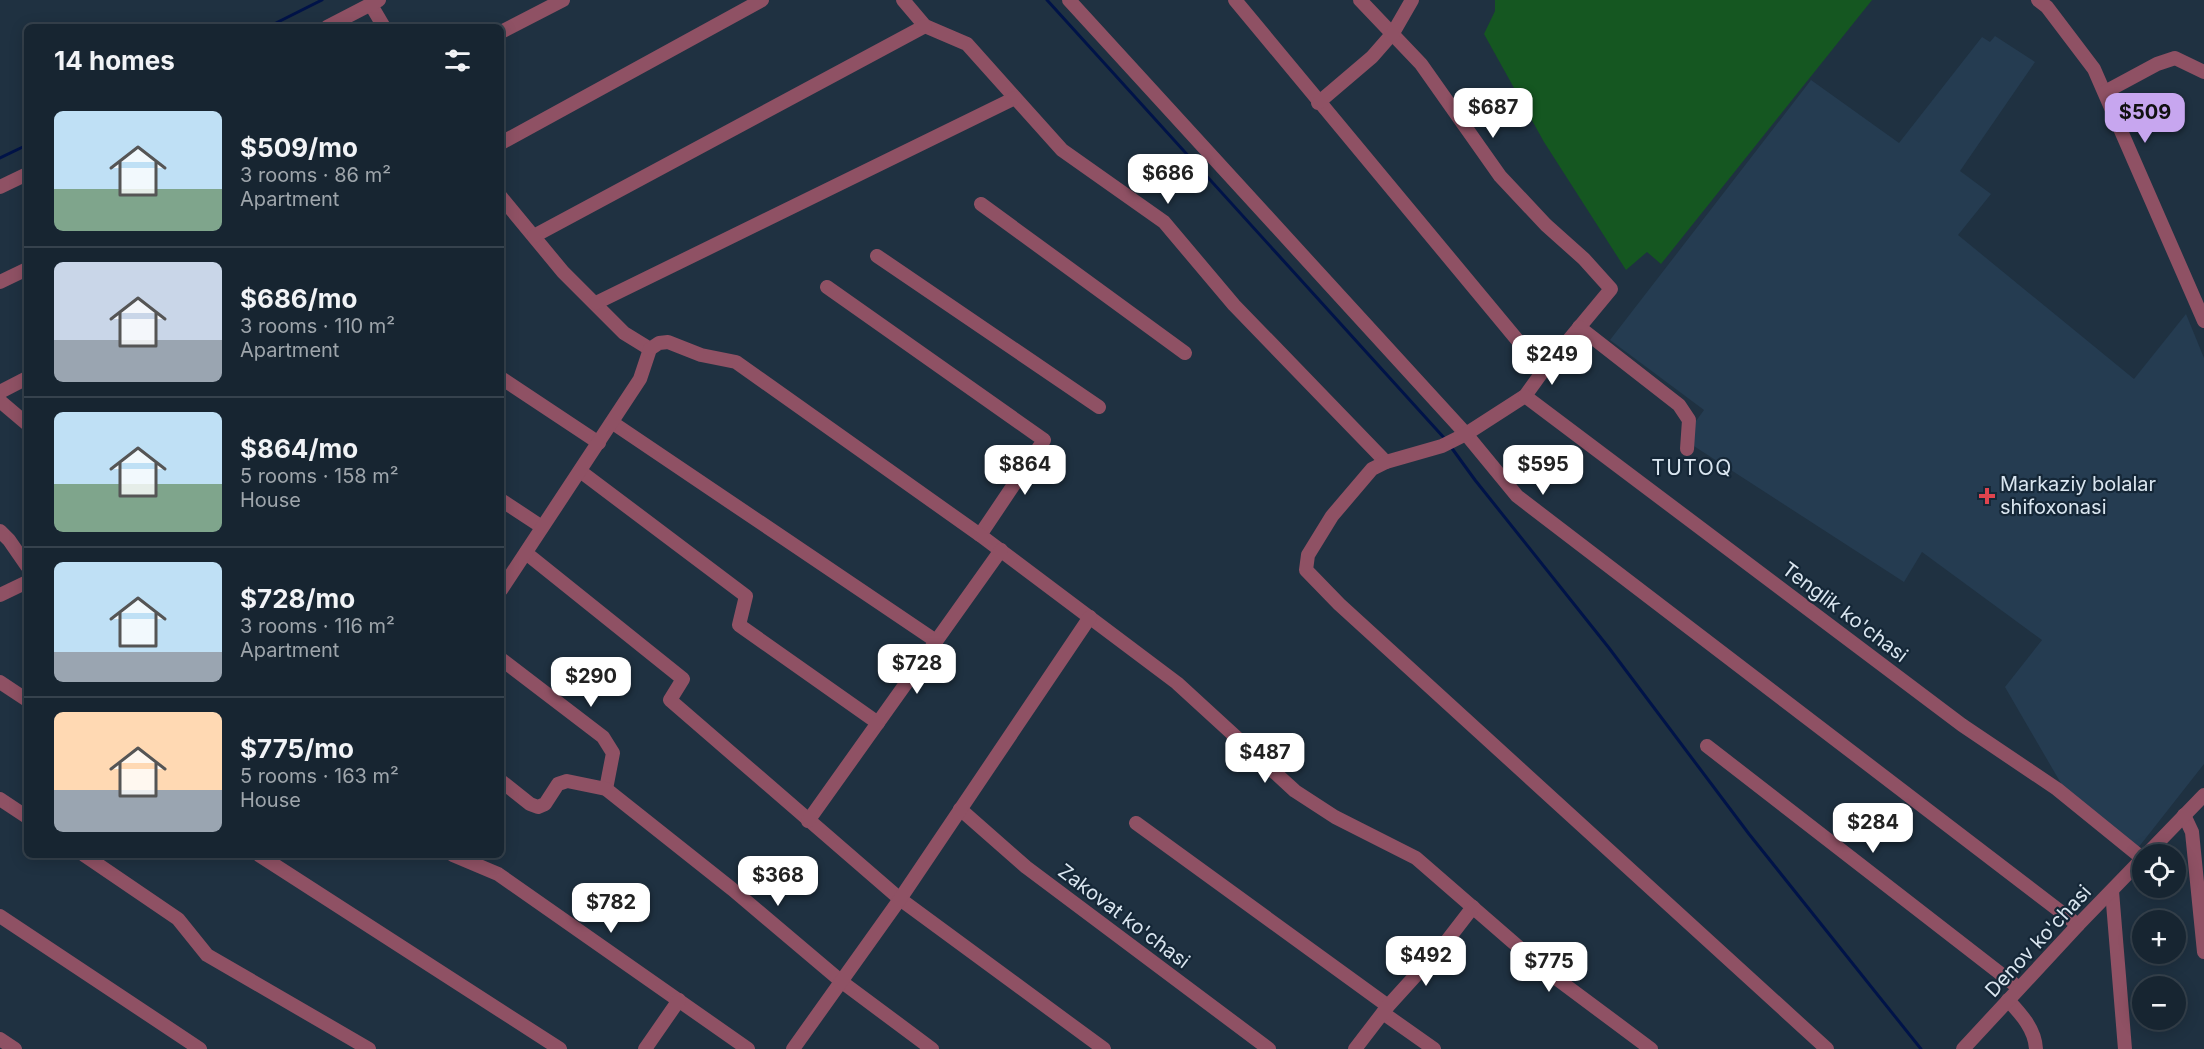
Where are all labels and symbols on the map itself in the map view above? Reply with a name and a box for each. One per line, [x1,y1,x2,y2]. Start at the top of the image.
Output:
pin: $687 [1457,88,1529,139]
pin: $509 [2109,93,2181,144]
pin: $686 [1132,154,1204,205]
pin: $249 [1516,335,1588,386]
pin: $864 [989,445,1061,496]
pin: $595 [1507,445,1579,496]
district label: TUTOQ [1651,455,1733,480]
place label: Markaziy bolalar shifoxonasi [2000,472,2156,519]
marker: Markaziy bolalar shifoxonasi [1978,487,1996,505]
street label: Tenglik ko'chasi [1777,557,1913,667]
pin: $728 [881,644,953,695]
pin: $290 [555,657,627,708]
pin: $487 [1229,733,1301,784]
pin: $284 [1837,803,1909,854]
pin: $368 [742,856,814,907]
street label: Zakovat ko'chasi [1054,859,1194,973]
street label: Denov ko'chasi [1980,880,2096,1002]
pin: $782 [575,883,647,934]
pin: $492 [1390,936,1462,987]
pin: $775 [1513,942,1585,993]

